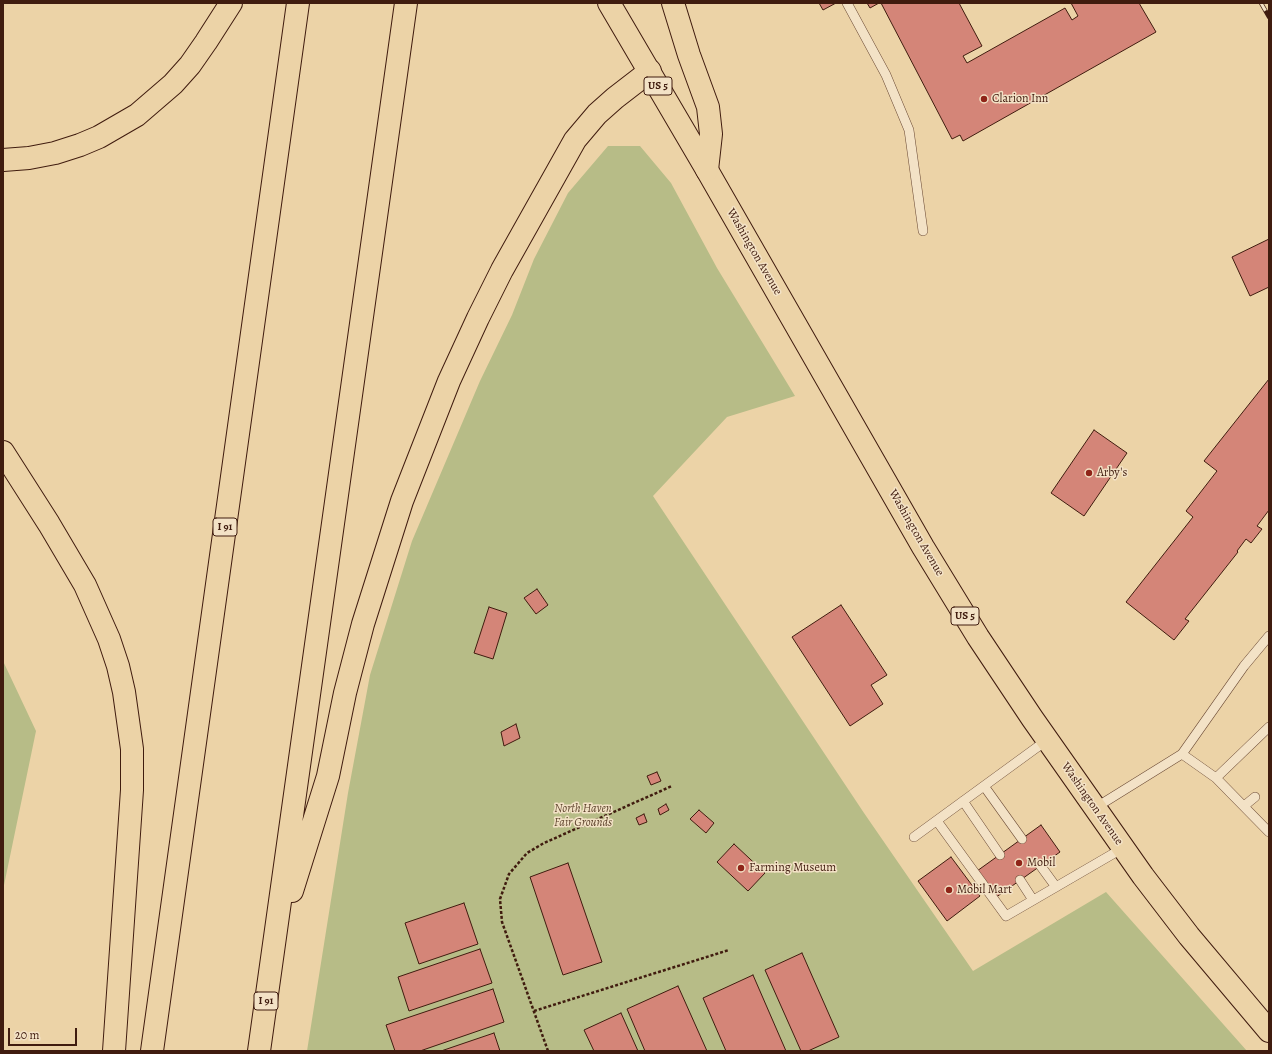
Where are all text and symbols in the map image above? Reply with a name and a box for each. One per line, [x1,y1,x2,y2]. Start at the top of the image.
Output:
road number: US 5 [644,77,672,95]
place label: Clarion Inn [992,92,1048,106]
marker: Clarion Inn [979,94,989,104]
street label: Washington Avenue [723,206,785,298]
place label: Arby's [1097,466,1127,480]
marker: Arby's [1084,468,1094,478]
street label: Washington Avenue [885,487,947,579]
road number: I 91 [213,518,237,536]
road number: US 5 [951,607,979,625]
street label: Washington Avenue [1058,760,1126,848]
park label: North Haven Fair Grounds [554,802,612,830]
place label: Mobil [1027,856,1055,870]
marker: Mobil [1014,858,1024,868]
place label: Farming Museum [749,861,836,875]
marker: Farming Museum [736,863,746,873]
place label: Mobil Mart [957,883,1012,897]
marker: Mobil Mart [944,885,954,895]
road number: I 91 [254,992,278,1010]
scale bar [10,1020,79,1046]
text: 20 m [15,1027,39,1043]

